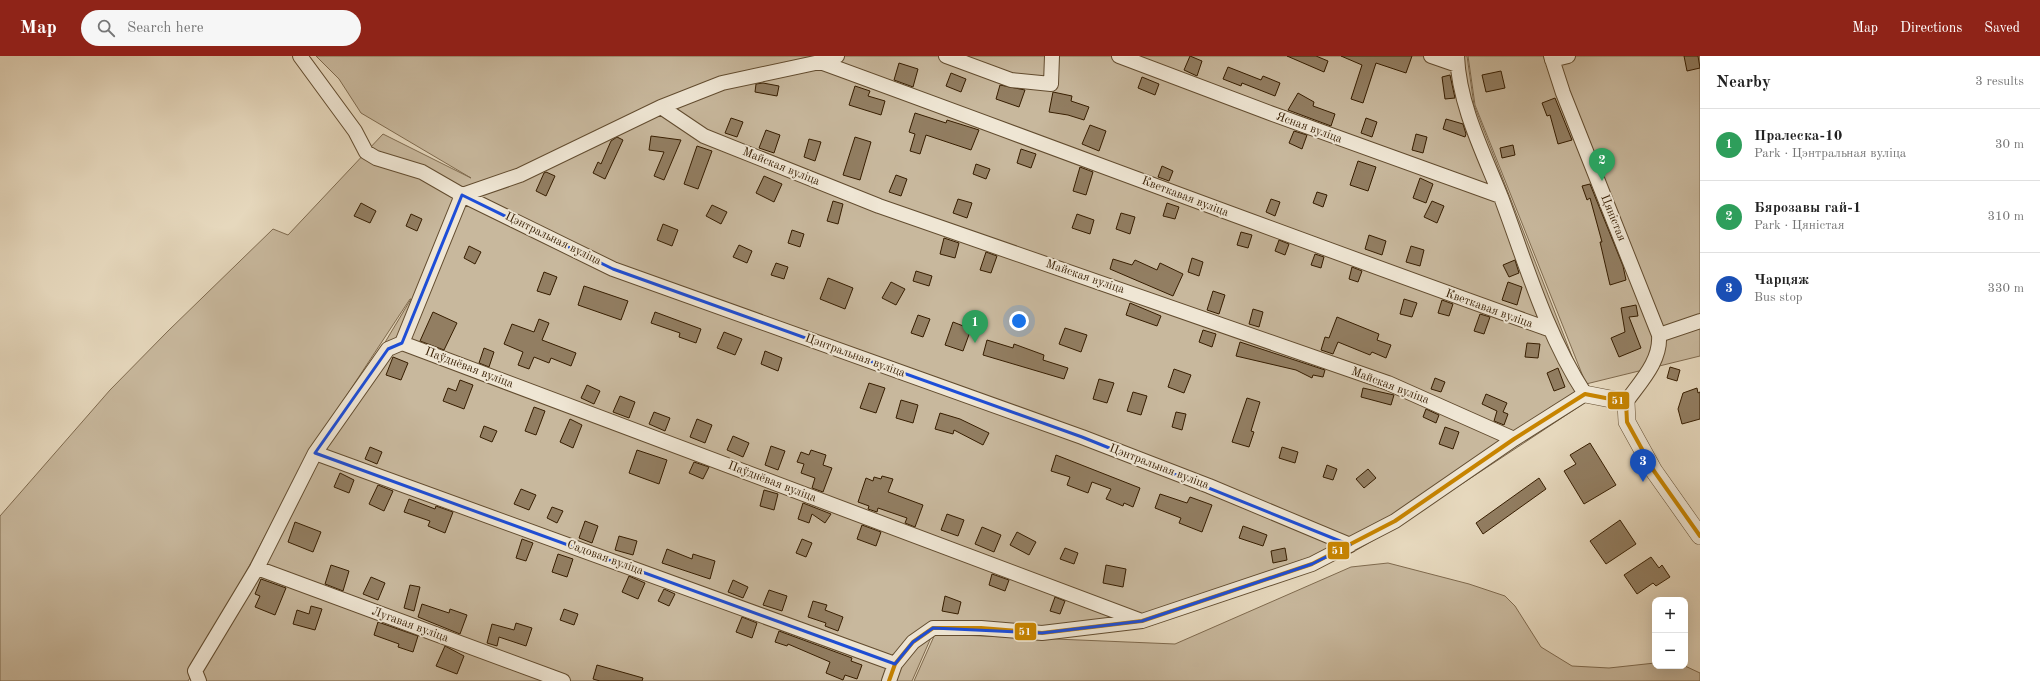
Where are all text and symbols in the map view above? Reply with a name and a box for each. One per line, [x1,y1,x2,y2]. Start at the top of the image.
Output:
search box [81,10,361,46]
icon: search [95,17,117,39]
text: Map [20,19,57,38]
text: Search here [127,21,204,36]
text: Map [1852,21,1878,35]
text: Directions [1900,21,1962,35]
text: Saved [1984,21,2020,35]
text: Nearby [1716,74,1771,91]
text: 3 results [1975,75,2024,88]
street label: Ясная вуліца [1274,110,1344,146]
text: Пралеска-10 [1754,129,1842,144]
text: 1 [1725,138,1733,151]
text: 30 m [1995,138,2024,151]
street label: Майская вуліца [741,145,822,188]
text: Park · Цэнтральная вуліца [1754,147,1906,160]
pin: 2 [1589,148,1615,181]
street label: Кветкавая вуліца [1140,174,1231,219]
street label: Цяністая [1598,193,1629,243]
text: Бярозавы гай-1 [1754,201,1862,216]
street label: Цэнтральная вуліца [503,210,604,268]
text: 2 [1725,210,1733,223]
text: 310 m [1987,210,2024,223]
text: Park · Цяністая [1754,219,1844,232]
street label: Майская вуліца [1044,257,1126,296]
text: Чарцяж [1754,273,1809,288]
text: 3 [1725,282,1733,295]
text: 330 m [1987,282,2024,295]
street label: Кветкавая вуліца [1444,287,1535,330]
text: Bus stop [1754,291,1803,304]
pin: 1 [962,310,988,343]
your location [1009,311,1029,331]
street label: Цэнтральная вуліца [803,331,907,380]
street label: Паўднёвая вуліца [423,345,515,390]
street label: Майская вуліца [1349,365,1431,406]
line badge: 51 [1607,391,1630,410]
text: 51 [1612,396,1624,407]
street label: Цэнтральная вуліца [1107,442,1211,492]
pin: 3 [1630,449,1656,482]
street label: Паўднёвая вуліца [726,459,818,504]
street label: Садовая вуліца [565,538,645,577]
line badge: 51 [1327,541,1350,560]
text: 51 [1332,546,1344,557]
map controls [1652,597,1688,669]
button: + [1652,597,1688,633]
street label: Лугавая вуліца [370,605,451,645]
line badge: 51 [1014,622,1037,641]
text: 51 [1019,627,1031,638]
button: − [1652,633,1688,669]

